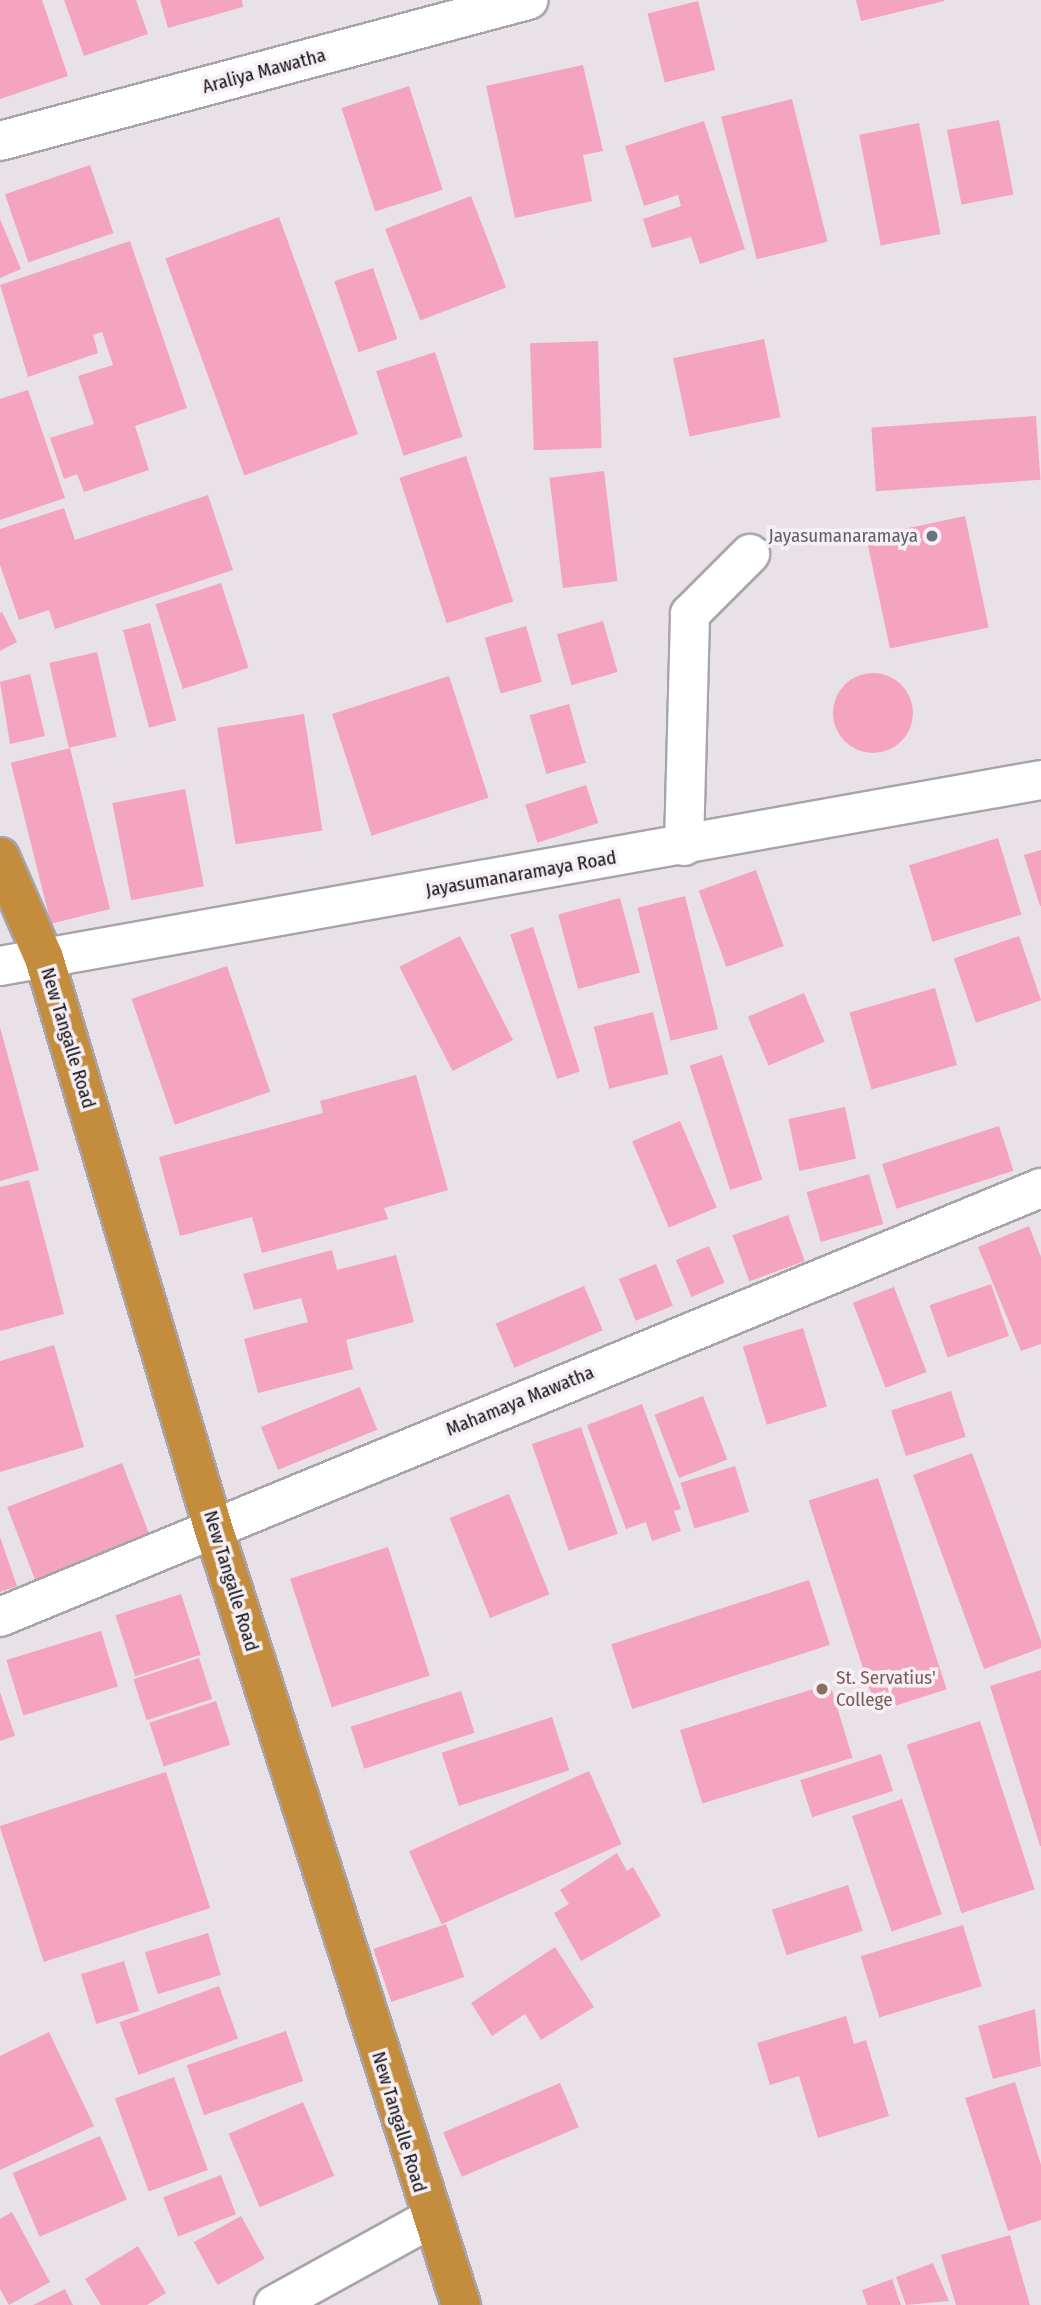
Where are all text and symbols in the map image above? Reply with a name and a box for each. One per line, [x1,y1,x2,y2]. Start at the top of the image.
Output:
street label: Araliya Mawatha [200,44,328,98]
place label: Jayasumanaramaya [769,525,918,547]
marker: Jayasumanaramaya [924,528,940,544]
street label: Jayasumanaramaya Road [424,846,618,902]
street label: New Tangalle Road [36,965,100,1111]
street label: Mahamaya Mawatha [443,1361,597,1441]
street label: New Tangalle Road [199,1508,263,1654]
place label: St. Servatius' College [836,1667,936,1711]
marker: St. Servatius' College [814,1681,830,1697]
street label: New Tangalle Road [367,2049,431,2195]

